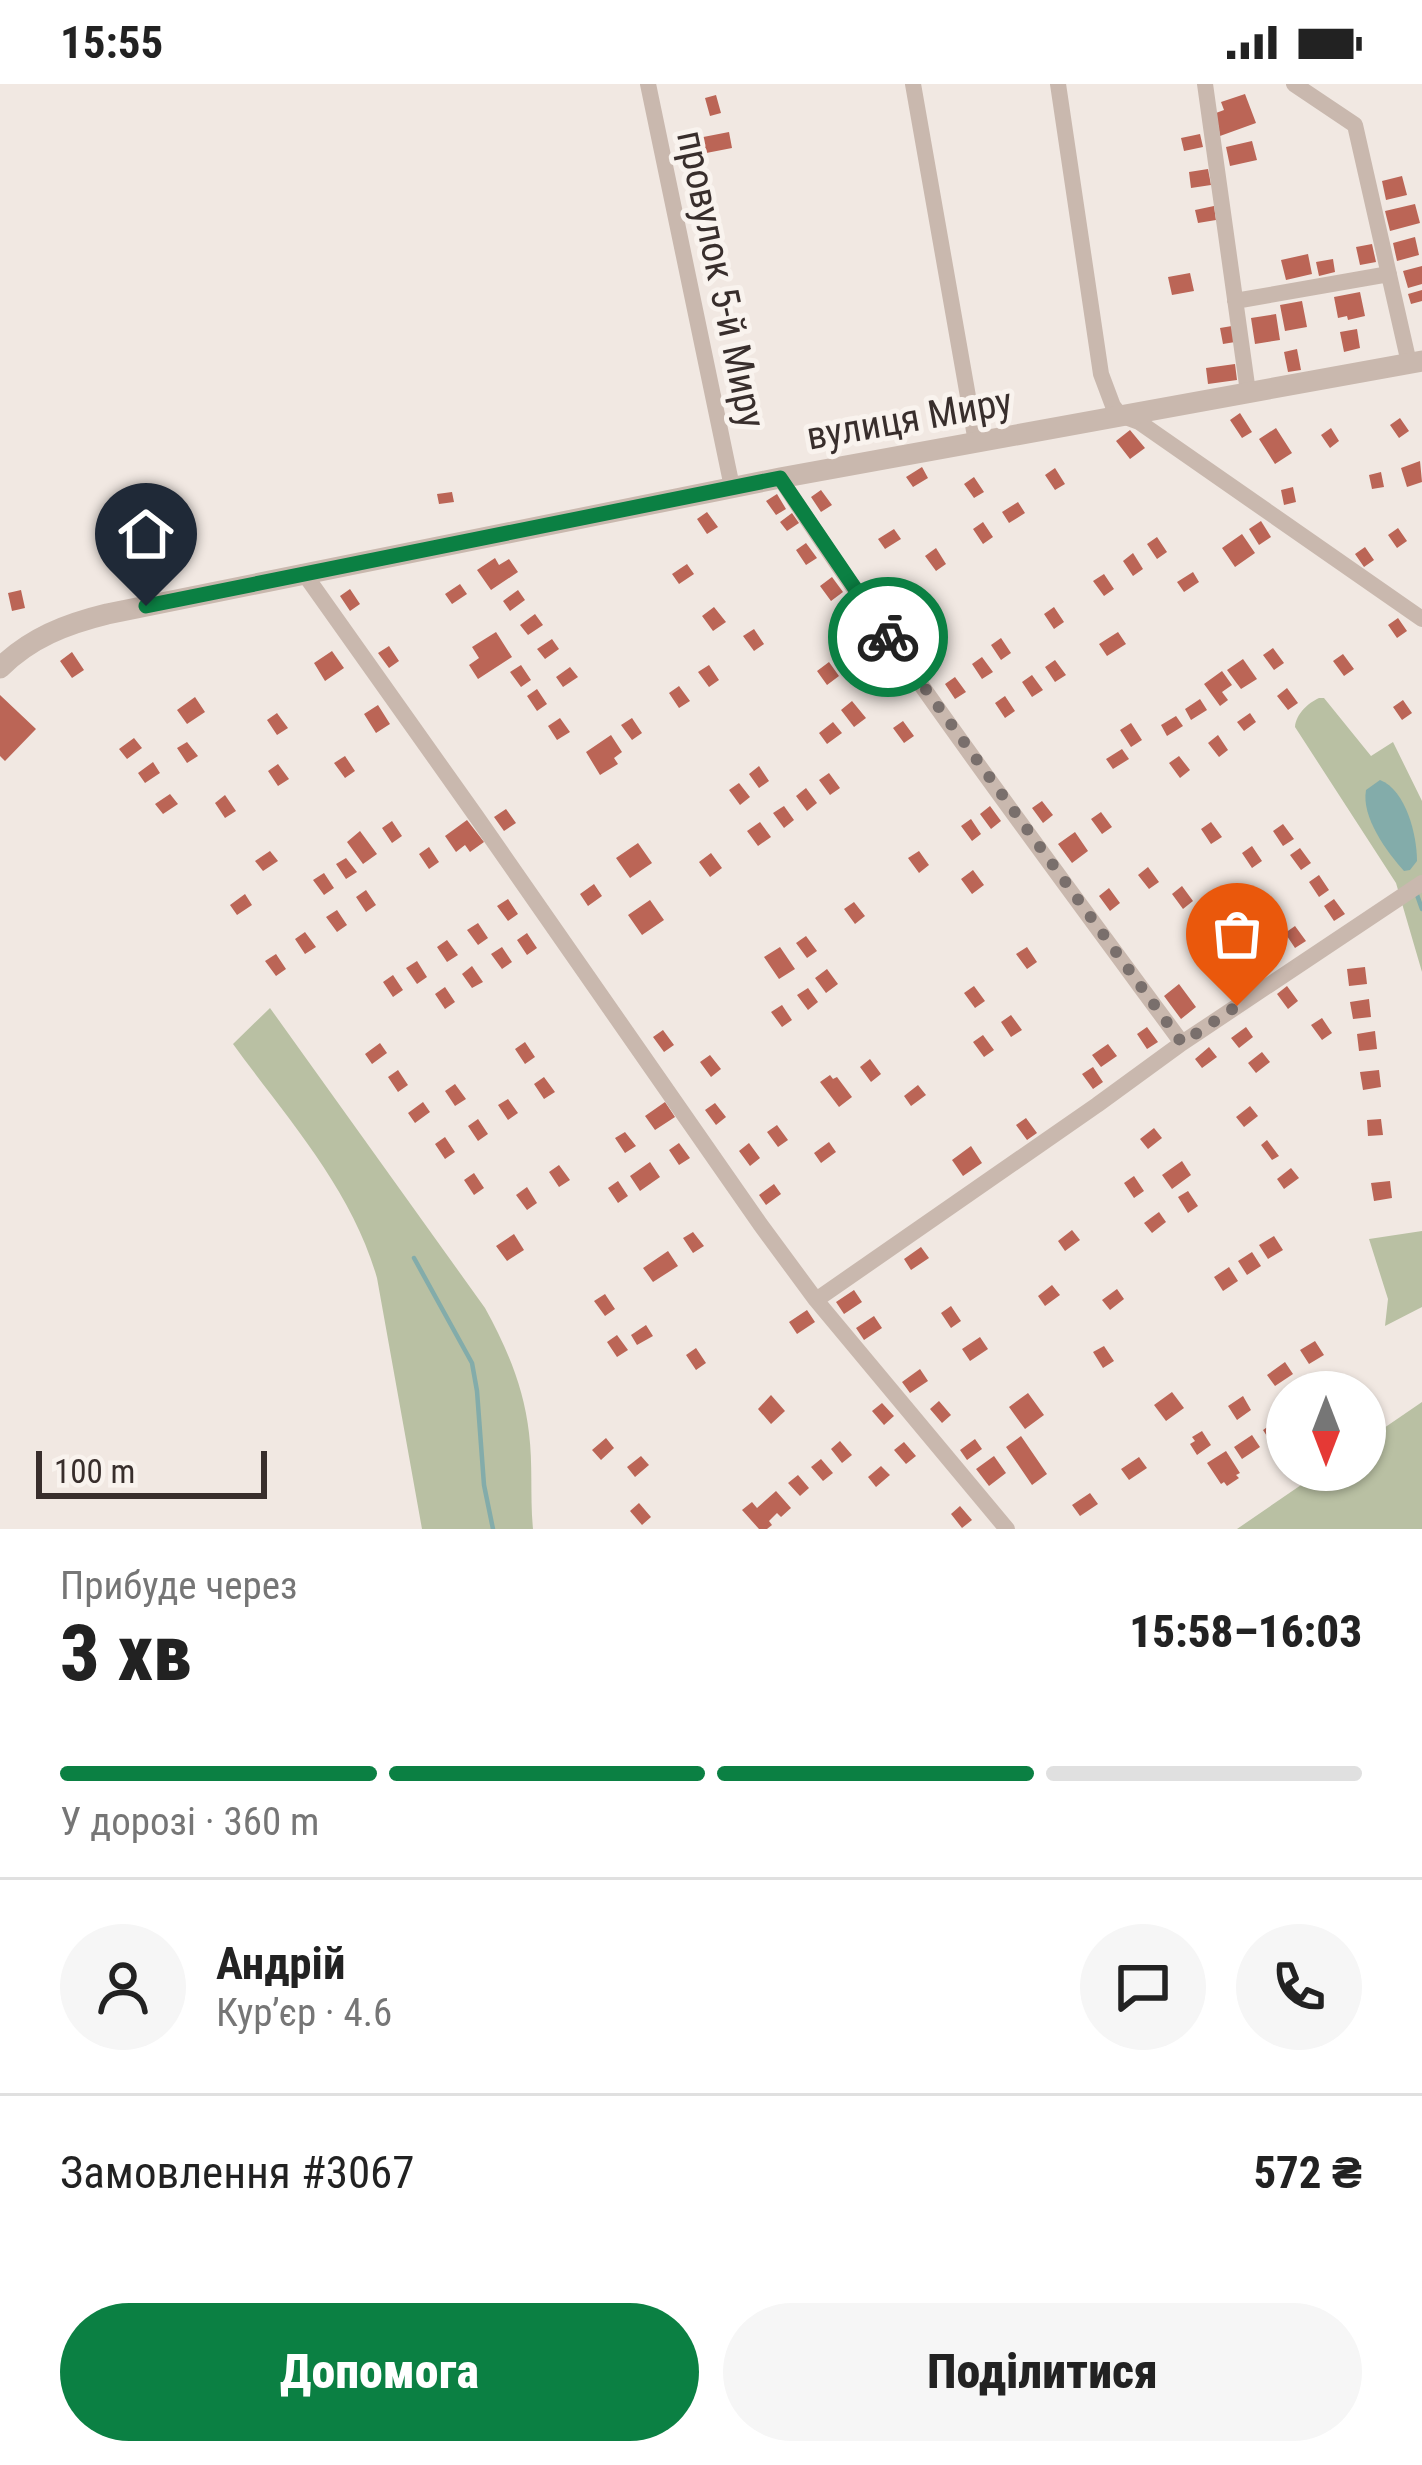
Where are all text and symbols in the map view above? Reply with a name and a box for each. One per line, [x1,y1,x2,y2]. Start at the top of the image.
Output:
text: 15:55 [60,16,163,69]
street label: провулок 5-й Миру [667,126,775,432]
street label: вулиця Миру [803,378,1015,460]
pin [95,483,197,606]
icon: home [113,501,179,567]
courier [828,577,948,697]
icon: bike [855,604,921,670]
pin [1186,883,1288,1006]
icon: bag [1204,901,1270,967]
north arrow [1266,1371,1386,1491]
map controls [1266,1371,1386,1491]
scale bar [36,1445,267,1498]
text: 100 m [54,1452,135,1491]
text: Прибуде через [60,1563,297,1609]
text: 15:58–16:03 [1129,1605,1362,1658]
text: 3 хв [60,1608,192,1699]
text: У дорозі · 360 m [60,1799,319,1845]
button: person [60,1924,186,2050]
button: chat [1080,1924,1206,2050]
button: phone [1236,1924,1362,2050]
text: Андрій [216,1937,345,1990]
text: Кур’єр · 4.6 [216,1990,392,2036]
text: Замовлення #3067 [60,2146,415,2199]
text: 572 ₴ [1253,2146,1362,2199]
button: Допомога [60,2303,699,2441]
button: Поділитися [723,2303,1362,2441]

